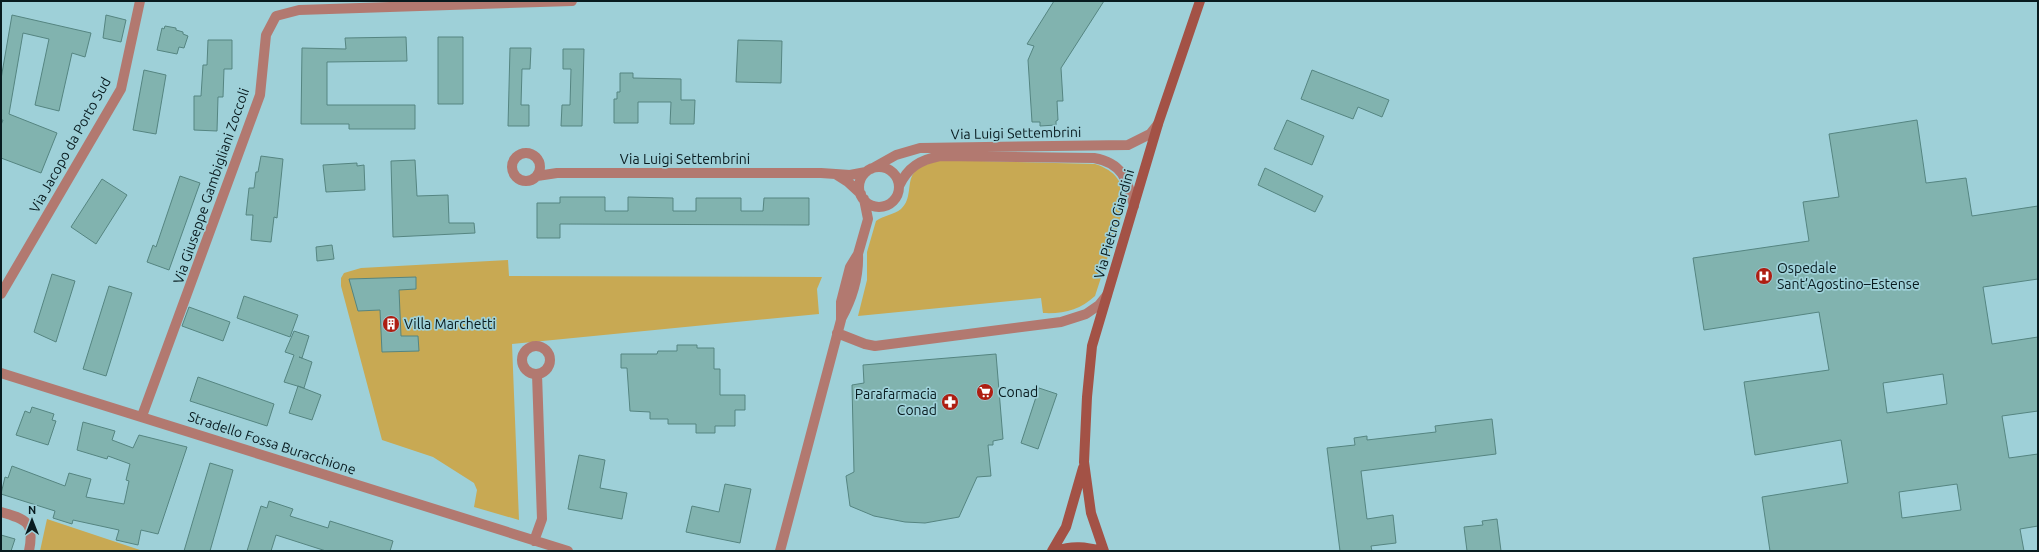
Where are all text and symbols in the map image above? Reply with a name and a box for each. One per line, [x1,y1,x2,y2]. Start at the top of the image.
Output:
street label: Via Jacopo da Porto Sud [26,75,114,215]
street label: Via Giuseppe Gambigliani Zoccoli [170,86,252,286]
street label: Via Luigi Settembrini [951,124,1081,142]
street label: Via Luigi Settembrini [620,151,750,167]
street label: Via Pietro Giardini [1091,167,1137,281]
place label: Ospedale Sant’Agostino–Estense [1777,260,1920,292]
hospital icon: Ospedale Sant’Agostino–Estense [1754,266,1774,286]
building icon: Villa Marchetti [381,314,401,334]
place label: Villa Marchetti [404,316,496,332]
supermarket icon: Conad [975,382,995,402]
place label: Conad [998,384,1038,400]
place label: Parafarmacia Conad [855,386,937,418]
pharmacy icon: Parafarmacia Conad [940,392,960,412]
street label: Stradello Fossa Buracchione [186,408,358,478]
north arrow [12,500,52,540]
text: N [28,504,36,516]

